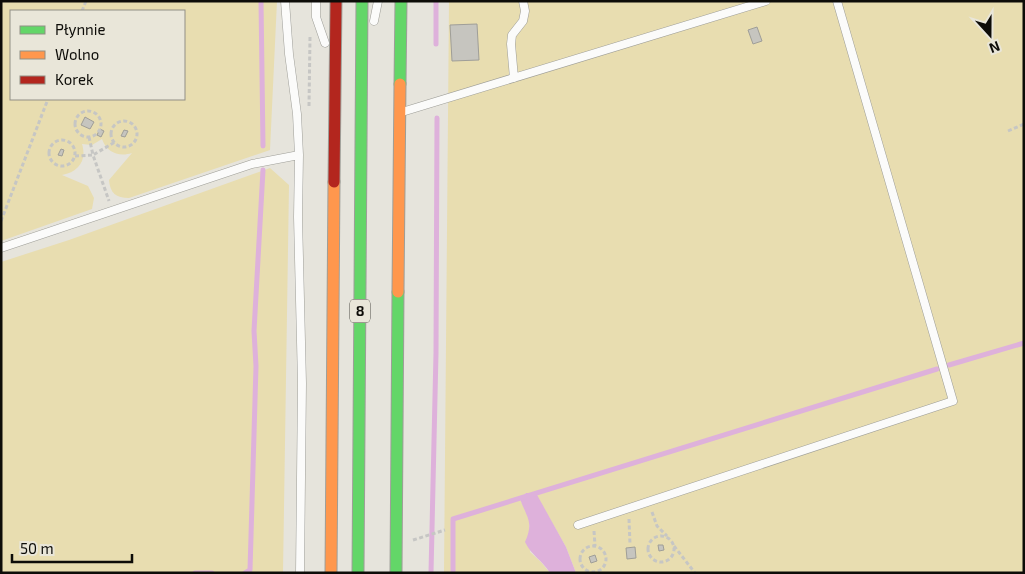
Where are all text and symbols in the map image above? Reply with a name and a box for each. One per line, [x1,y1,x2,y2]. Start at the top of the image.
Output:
legend [10,10,185,100]
north arrow [965,10,1015,60]
text: Płynnie [55,20,106,38]
text: N [987,38,1003,57]
text: Wolno [55,45,99,63]
text: Korek [55,70,94,88]
road number: 8 [350,300,370,322]
scale bar [12,532,132,564]
text: 50 m [20,539,54,557]

